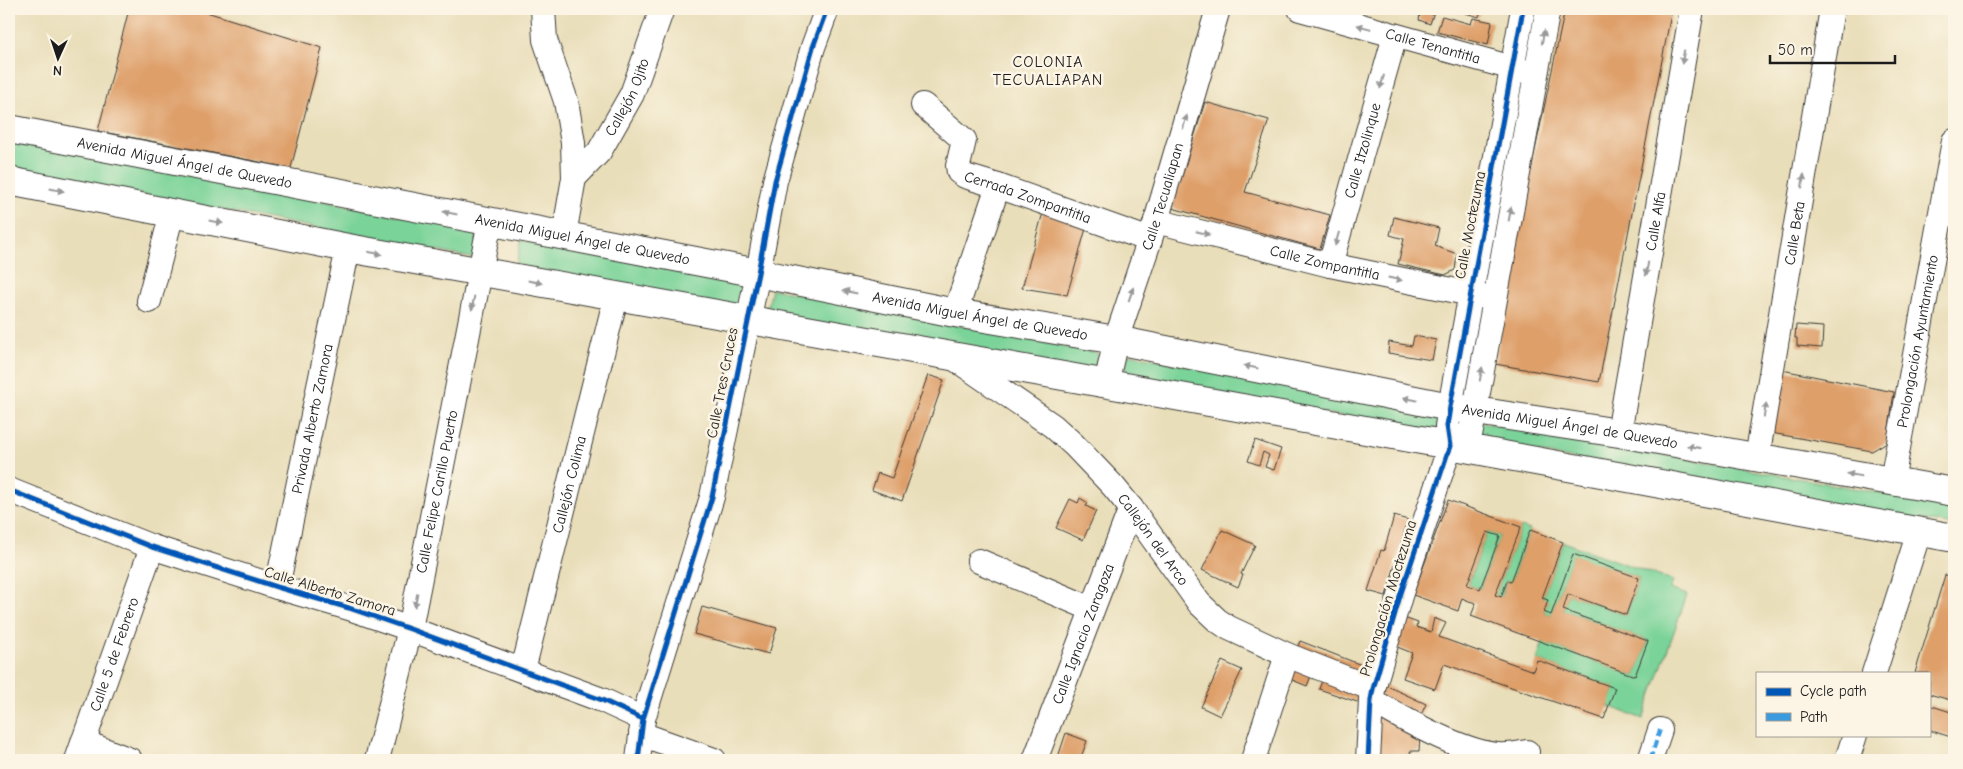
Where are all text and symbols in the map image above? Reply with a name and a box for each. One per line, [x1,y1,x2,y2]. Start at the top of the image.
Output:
one-way arrow [1356,22,1371,30]
street label: Calle Tenantitla [1384,24,1482,68]
one-way arrow [1540,28,1548,44]
north arrow [32,32,82,82]
scale bar [1770,32,1896,64]
text: 50 m [1778,41,1813,59]
one-way arrow [1679,49,1687,65]
district label: COLONIA TECUALIAPAN [993,53,1103,89]
street label: Callejón Ojito [601,56,653,139]
text: N [52,62,62,79]
one-way arrow [1377,75,1385,90]
street label: Calle Itzolinque [1340,100,1385,200]
one-way arrow [1181,114,1189,130]
street label: Avenida Miguel Ángel de Quevedo [76,133,294,192]
street label: Calle Tecualiapan [1138,141,1187,253]
street label: Cerrada Zompantitla [962,167,1093,227]
street label: Calle Moctezuma [1451,170,1489,280]
one-way arrow [1799,173,1807,189]
one-way arrow [49,187,65,195]
street label: Calle Alfa [1642,190,1669,252]
street label: Calle Beta [1780,200,1809,266]
one-way arrow [1506,206,1514,221]
one-way arrow [442,209,458,217]
street label: Avenida Miguel Ángel de Quevedo [473,210,692,269]
one-way arrow [208,218,224,226]
one-way arrow [1196,229,1211,237]
one-way arrow [1333,231,1341,246]
street label: Calle Zompantitla [1268,241,1381,284]
one-way arrow [368,249,384,257]
street label: Prolongación Ayuntamiento [1893,253,1942,429]
one-way arrow [1642,261,1650,277]
one-way arrow [1388,275,1404,283]
one-way arrow [528,279,544,287]
one-way arrow [1128,286,1135,301]
one-way arrow [842,287,858,295]
street label: Avenida Miguel Ángel de Quevedo [871,287,1089,344]
one-way arrow [469,295,477,311]
street label: Calle Tres Cruces [702,326,742,440]
street label: Privada Alberto Zamora [288,342,337,495]
one-way arrow [1243,363,1258,371]
one-way arrow [1478,365,1486,381]
one-way arrow [1401,394,1417,402]
street label: Avenida Miguel Ángel de Quevedo [1461,400,1679,452]
one-way arrow [1762,402,1770,418]
street label: Calle Felipe Carillo Puerto [412,409,462,575]
street label: Callejón Colima [548,434,590,535]
one-way arrow [1687,443,1702,451]
one-way arrow [1846,470,1862,478]
street label: Callejón del Arco [1114,490,1193,589]
street label: Prolongación Moctezuma [1356,518,1420,678]
street label: Calle Ignacio Zaragoza [1048,561,1118,707]
street label: Calle Alberto Zamora [262,562,398,620]
one-way arrow [411,592,419,608]
street label: Calle 5 de Febrero [86,595,143,714]
legend [1756,672,1930,736]
text: Cycle path [1800,682,1867,700]
text: Path [1800,708,1828,726]

